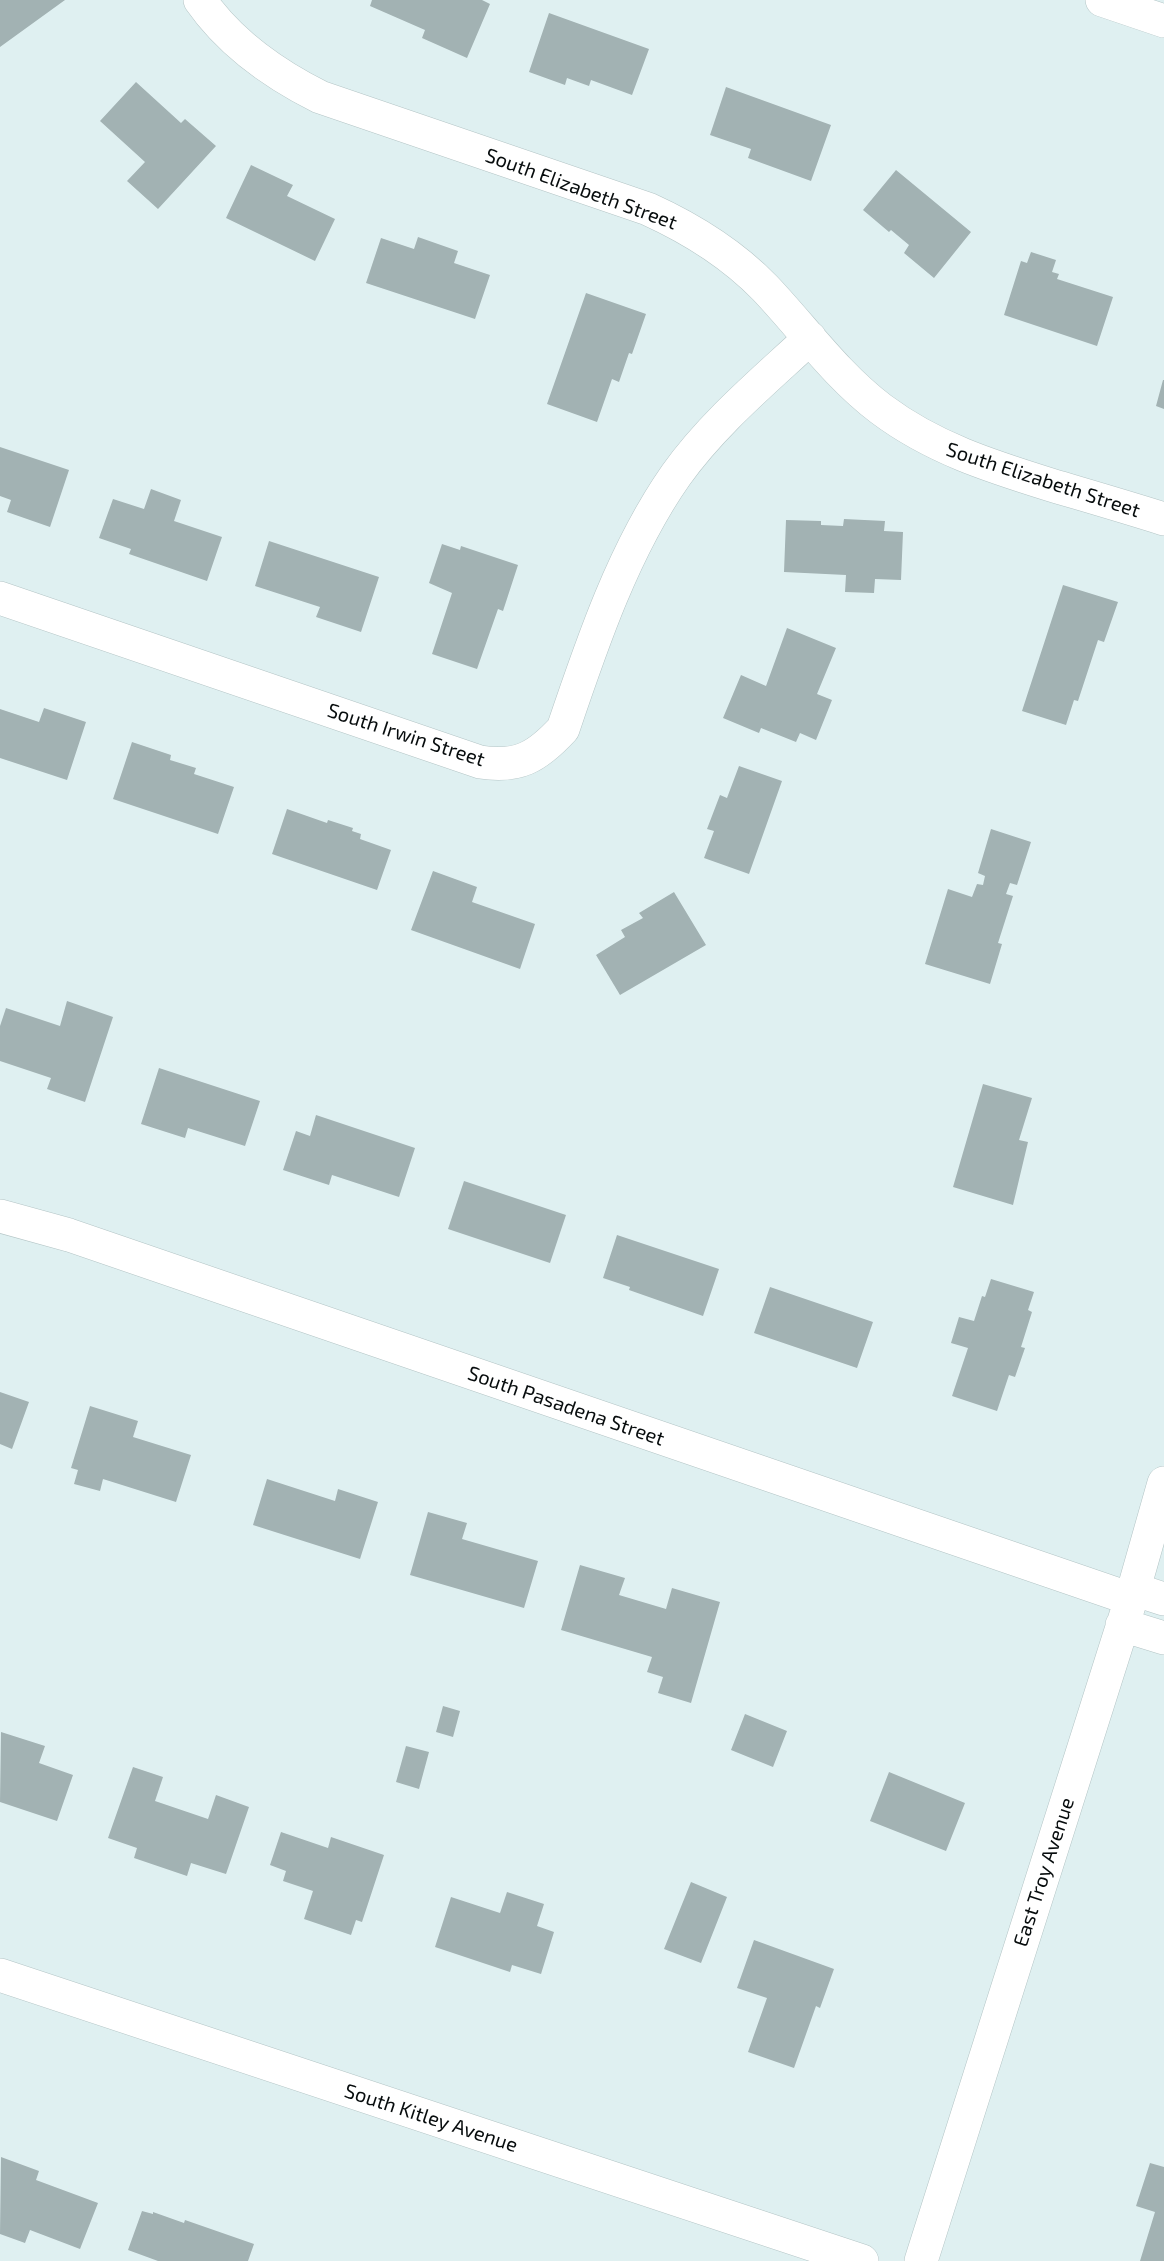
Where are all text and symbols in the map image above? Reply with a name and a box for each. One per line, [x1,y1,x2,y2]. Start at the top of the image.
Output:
street label: South Elizabeth Street [482,143,680,235]
street label: South Elizabeth Street [943,437,1143,523]
street label: South Irwin Street [324,698,488,772]
street label: South Pasadena Street [465,1361,667,1451]
street label: East Troy Avenue [1009,1794,1079,1950]
street label: South Kitley Avenue [341,2079,521,2157]

